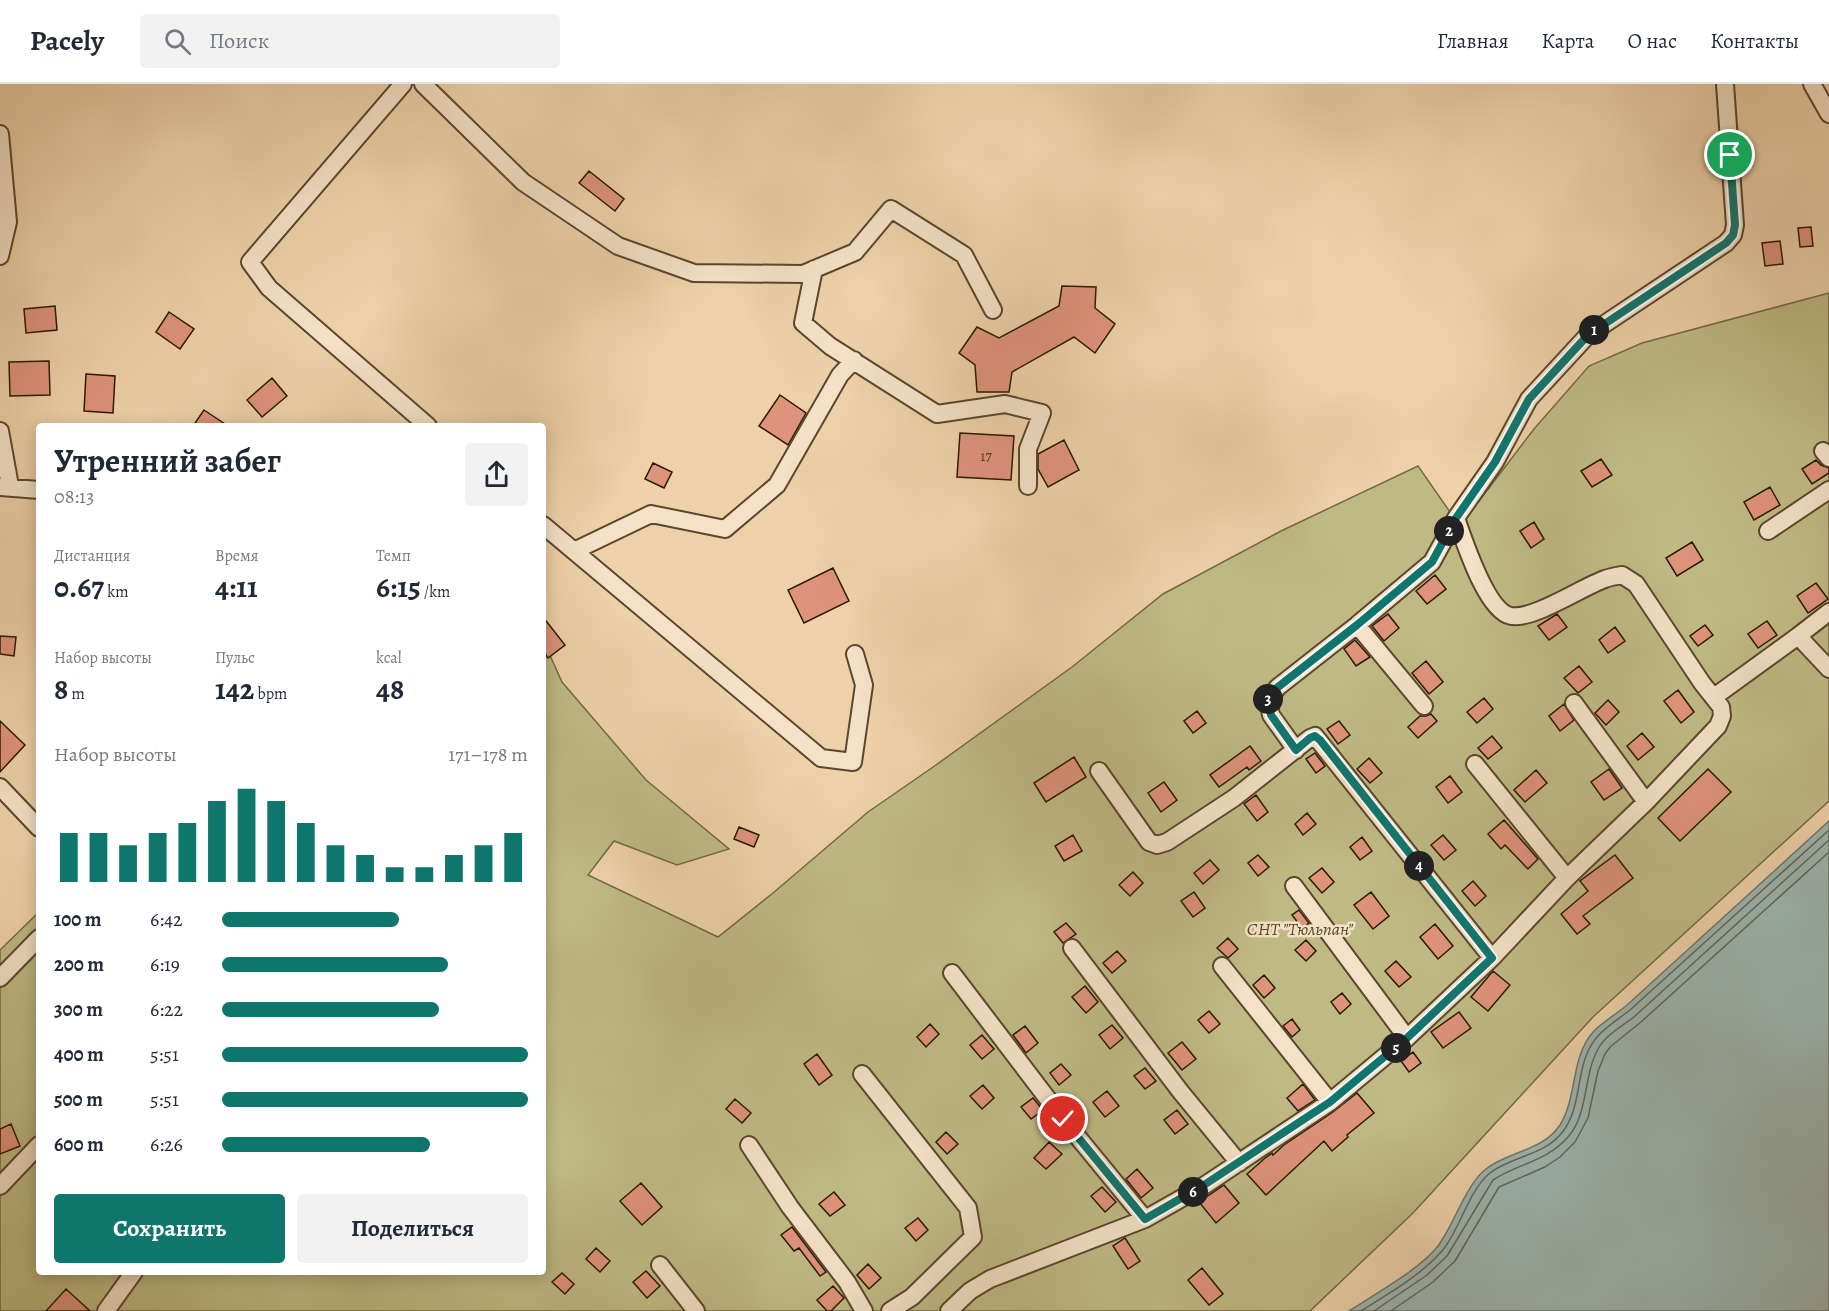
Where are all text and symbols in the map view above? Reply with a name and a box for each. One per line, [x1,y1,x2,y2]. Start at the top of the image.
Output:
search box [140,14,560,68]
text: Pacely [30,22,104,60]
icon: search [161,25,194,58]
text: Поиск [209,26,269,56]
text: Главная [1437,27,1509,55]
text: Карта [1542,27,1594,55]
text: О нас [1627,27,1677,55]
text: Контакты [1710,27,1799,55]
pin [1704,129,1755,180]
icon: arrive [1713,138,1746,171]
pin: 1 [1579,315,1609,345]
text: 1 [1591,319,1597,341]
text: Утренний забег [54,438,281,483]
button: share [465,443,528,506]
house number: 17 [980,446,992,466]
text: 08:13 [54,483,94,510]
pin: 2 [1434,516,1464,546]
text: 2 [1445,520,1453,542]
text: Дистанция [54,545,130,567]
text: Время [215,545,259,567]
text: Темп [376,545,411,567]
text: 0.67 [54,567,104,607]
text: 4:11 [215,567,258,607]
text: 6:15 [376,567,421,607]
text: km [104,581,129,603]
text: /km [421,581,450,603]
text: Набор высоты [54,647,152,669]
text: Пульс [215,647,255,669]
text: kcal [376,647,402,669]
text: 8 [54,669,68,709]
text: 142 [215,669,254,709]
text: 48 [376,669,405,709]
text: m [68,683,85,705]
text: bpm [254,683,287,705]
pin: 3 [1253,684,1283,714]
text: 3 [1265,688,1271,710]
text: Набор высоты [54,741,177,768]
text: 171–178 m [448,741,528,768]
pin: 4 [1404,851,1434,881]
text: 4 [1415,855,1423,877]
text: 100 m [54,906,102,933]
text: 6:42 [150,906,183,933]
park label: СНТ "Тюльпан" [1247,917,1354,941]
text: 200 m [54,951,104,978]
text: 6:19 [150,951,180,978]
text: 300 m [54,996,103,1023]
text: 6:22 [150,996,183,1023]
pin: 5 [1381,1033,1411,1063]
text: 5 [1393,1037,1399,1059]
text: 400 m [54,1041,104,1068]
text: 5:51 [150,1041,179,1068]
text: 500 m [54,1086,103,1113]
text: 5:51 [150,1086,179,1113]
pin [1037,1093,1088,1144]
icon: check [1046,1102,1079,1135]
text: 600 m [54,1131,104,1158]
text: 6:26 [150,1131,183,1158]
pin: 6 [1178,1177,1208,1207]
text: 6 [1189,1181,1197,1203]
button: Сохранить [54,1194,285,1263]
button: Поделиться [297,1194,528,1263]

